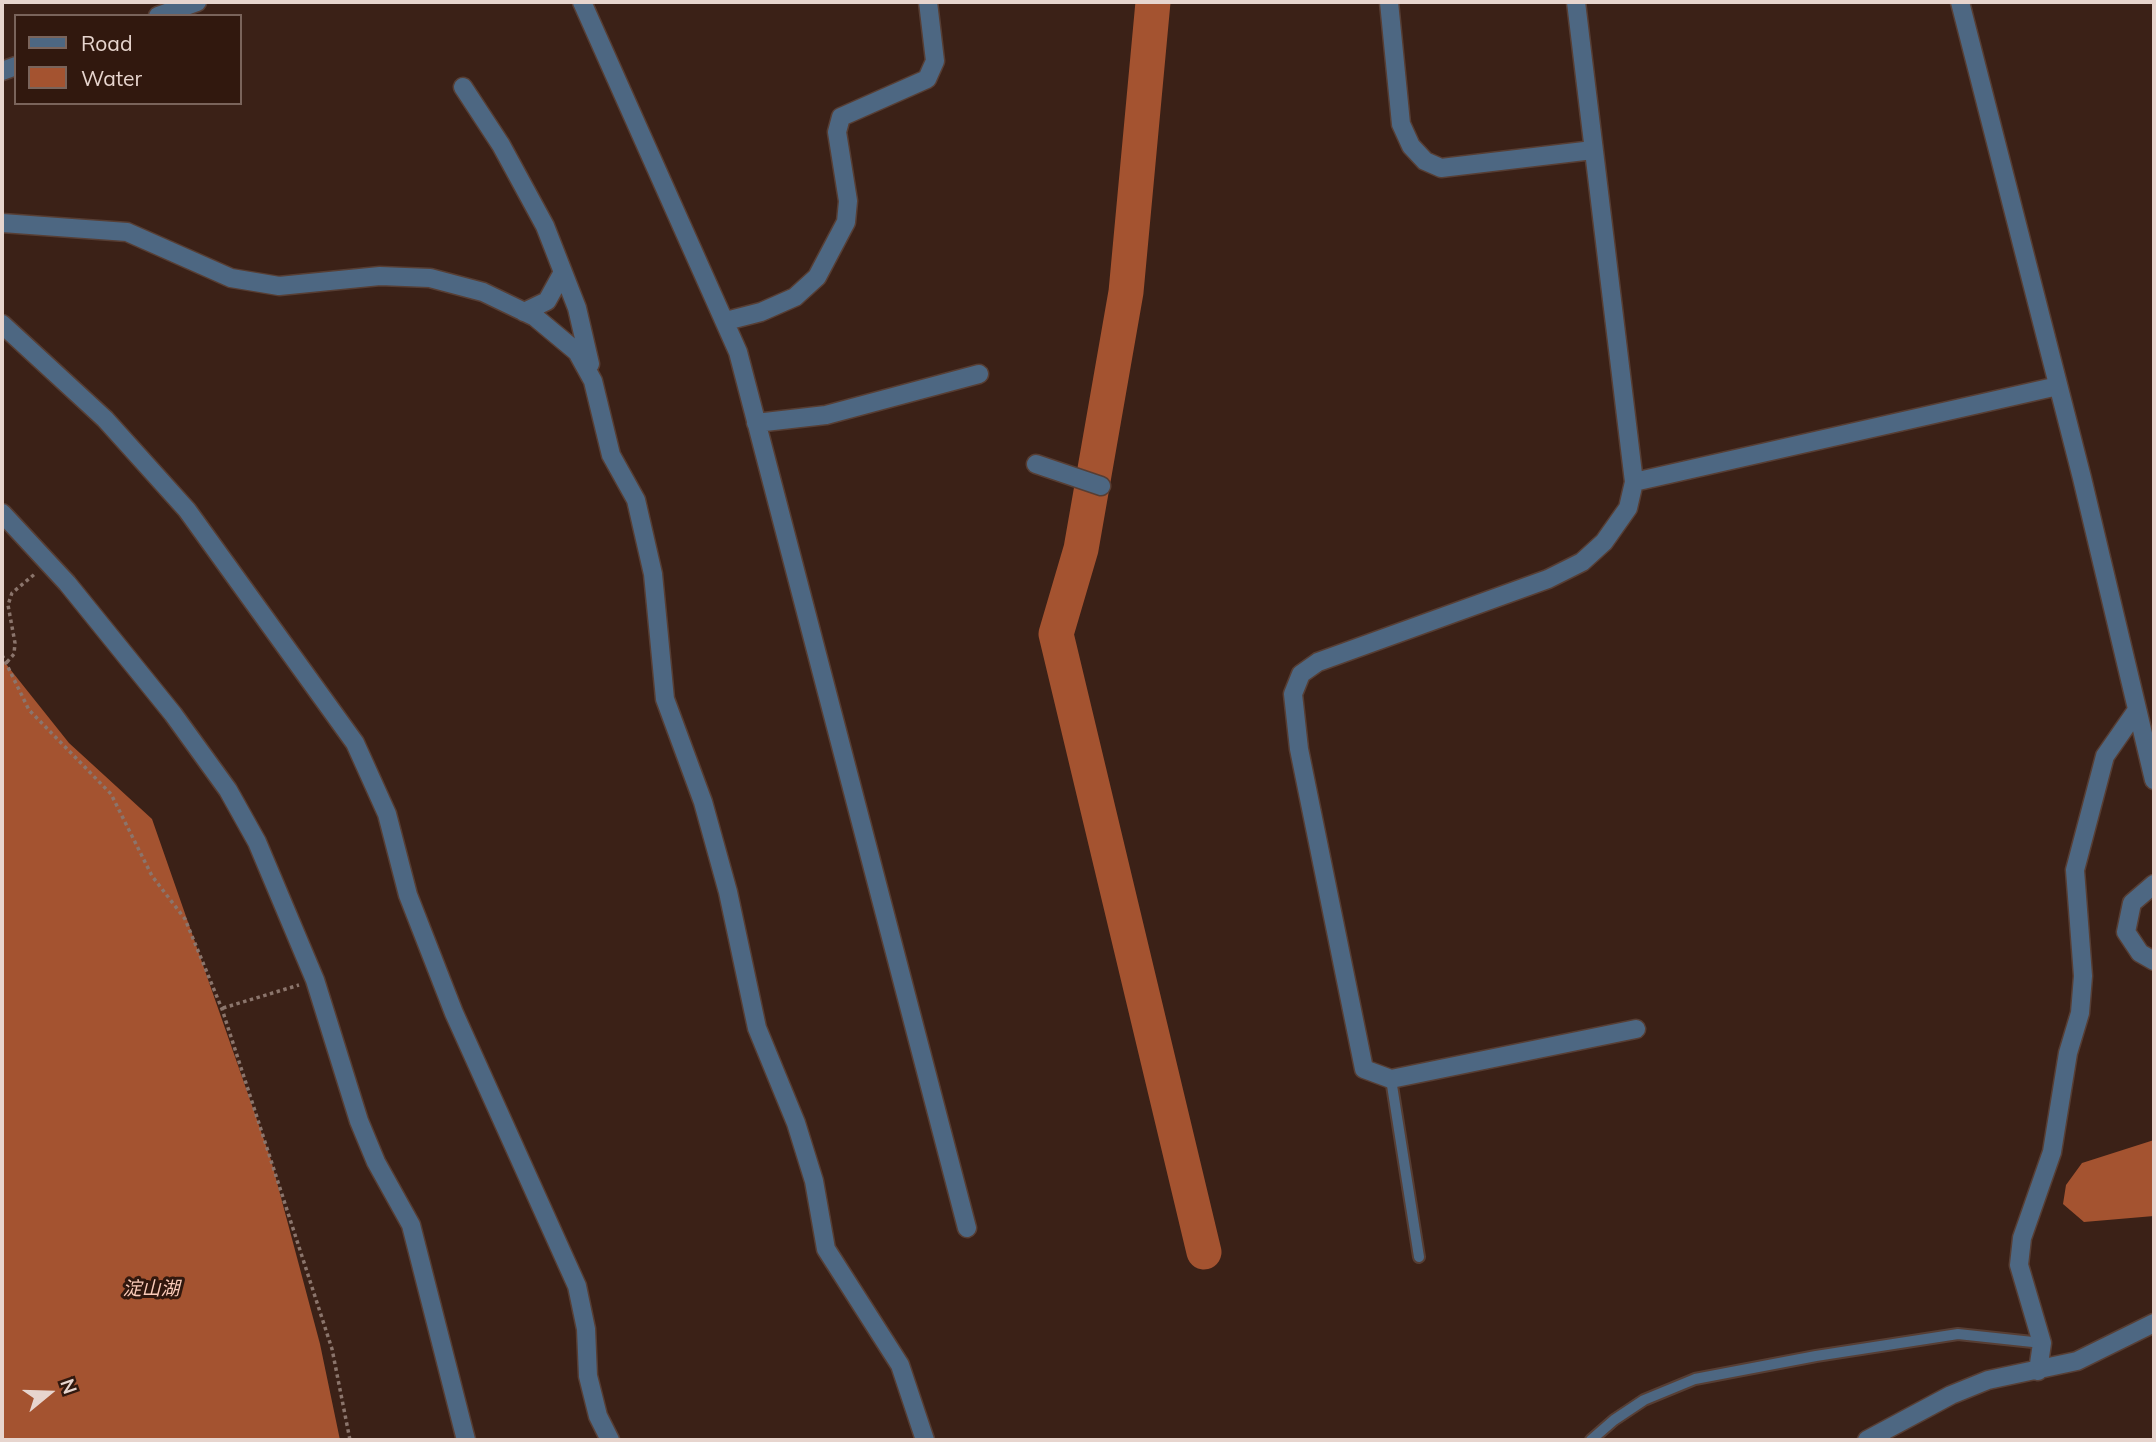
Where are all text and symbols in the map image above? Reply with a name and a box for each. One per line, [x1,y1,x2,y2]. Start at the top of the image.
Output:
legend [14,14,242,105]
text: Road [81,30,132,56]
text: Water [81,65,142,91]
water label: 淀山湖 [123,1278,179,1300]
north arrow [14,1358,84,1428]
text: N [55,1375,83,1397]

